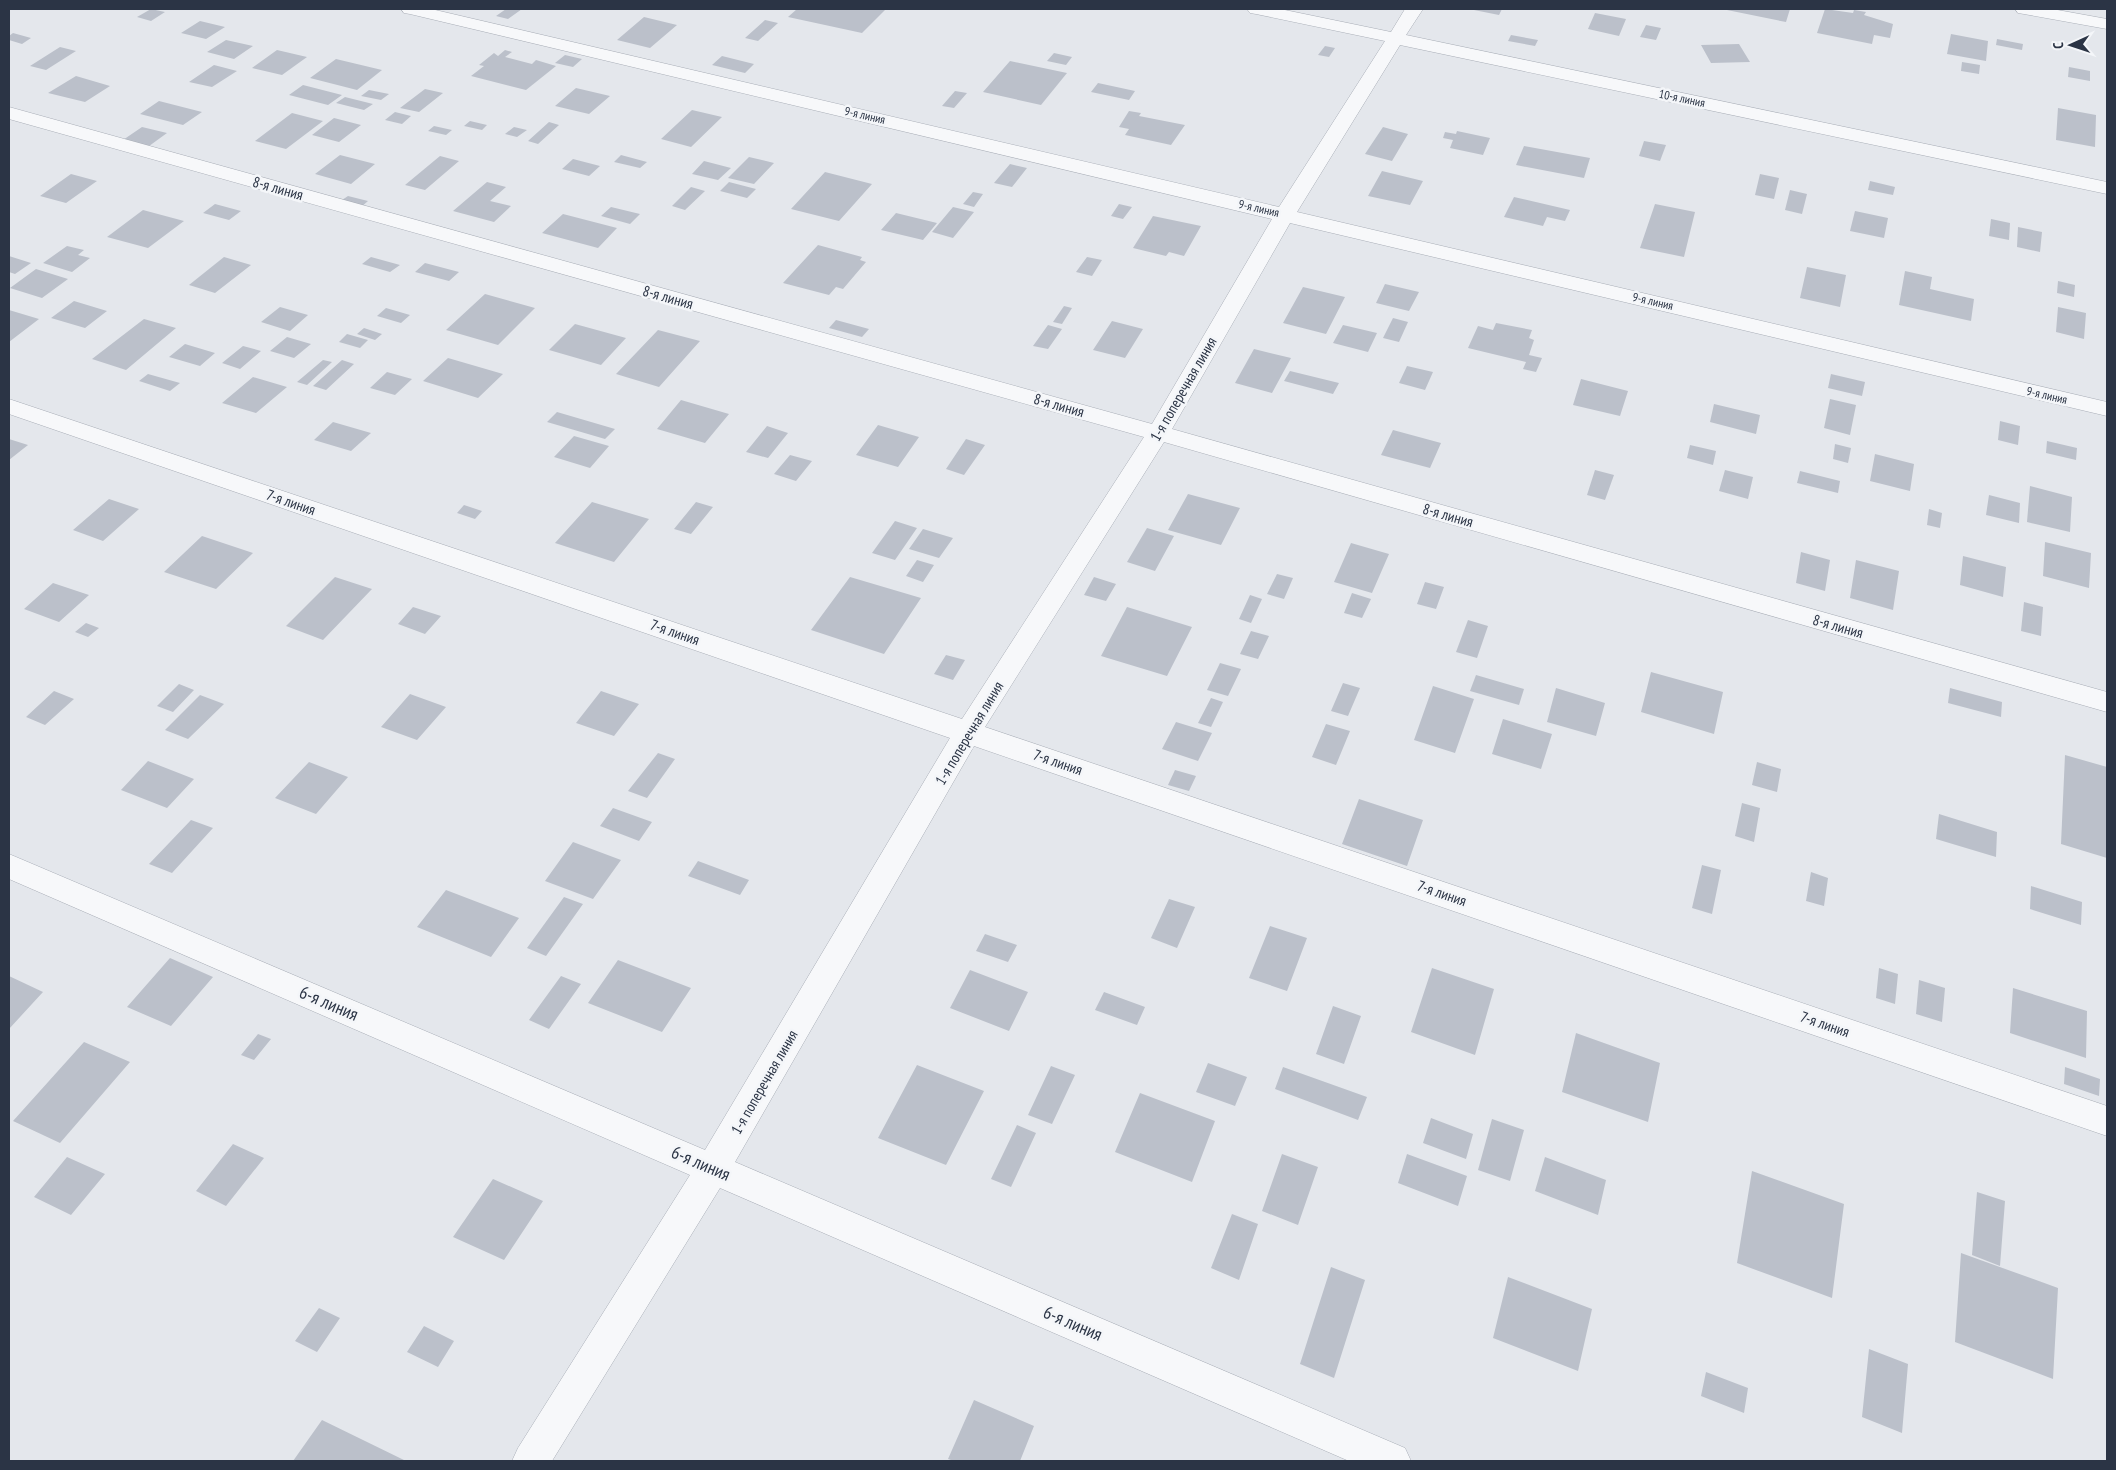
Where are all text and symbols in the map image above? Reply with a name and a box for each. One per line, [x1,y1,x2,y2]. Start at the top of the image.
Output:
north arrow [2046,20,2096,70]
text: С [2049,41,2067,49]
street label: 10-я линия [1658,86,1707,110]
street label: 9-я линия [843,103,887,127]
street label: 8-я линия [251,172,306,204]
street label: 9-я линия [1237,196,1281,220]
street label: 8-я линия [641,281,696,313]
street label: 9-я линия [1631,289,1675,313]
street label: 1-я поперечная линия [1145,333,1221,445]
street label: 9-я линия [2025,383,2069,407]
street label: 8-я линия [1032,389,1087,421]
street label: 7-я линия [264,485,318,519]
street label: 8-я линия [1421,499,1476,531]
street label: 8-я линия [1811,610,1866,642]
street label: 7-я линия [648,615,702,649]
street label: 1-я поперечная линия [931,678,1007,788]
street label: 7-я линия [1031,745,1085,779]
street label: 7-я линия [1415,876,1469,910]
street label: 6-я линия [296,980,362,1026]
street label: 7-я линия [1798,1007,1852,1041]
street label: 1-я поперечная линия [726,1026,802,1138]
street label: 6-я линия [668,1140,734,1186]
street label: 6-я линия [1040,1300,1106,1346]

